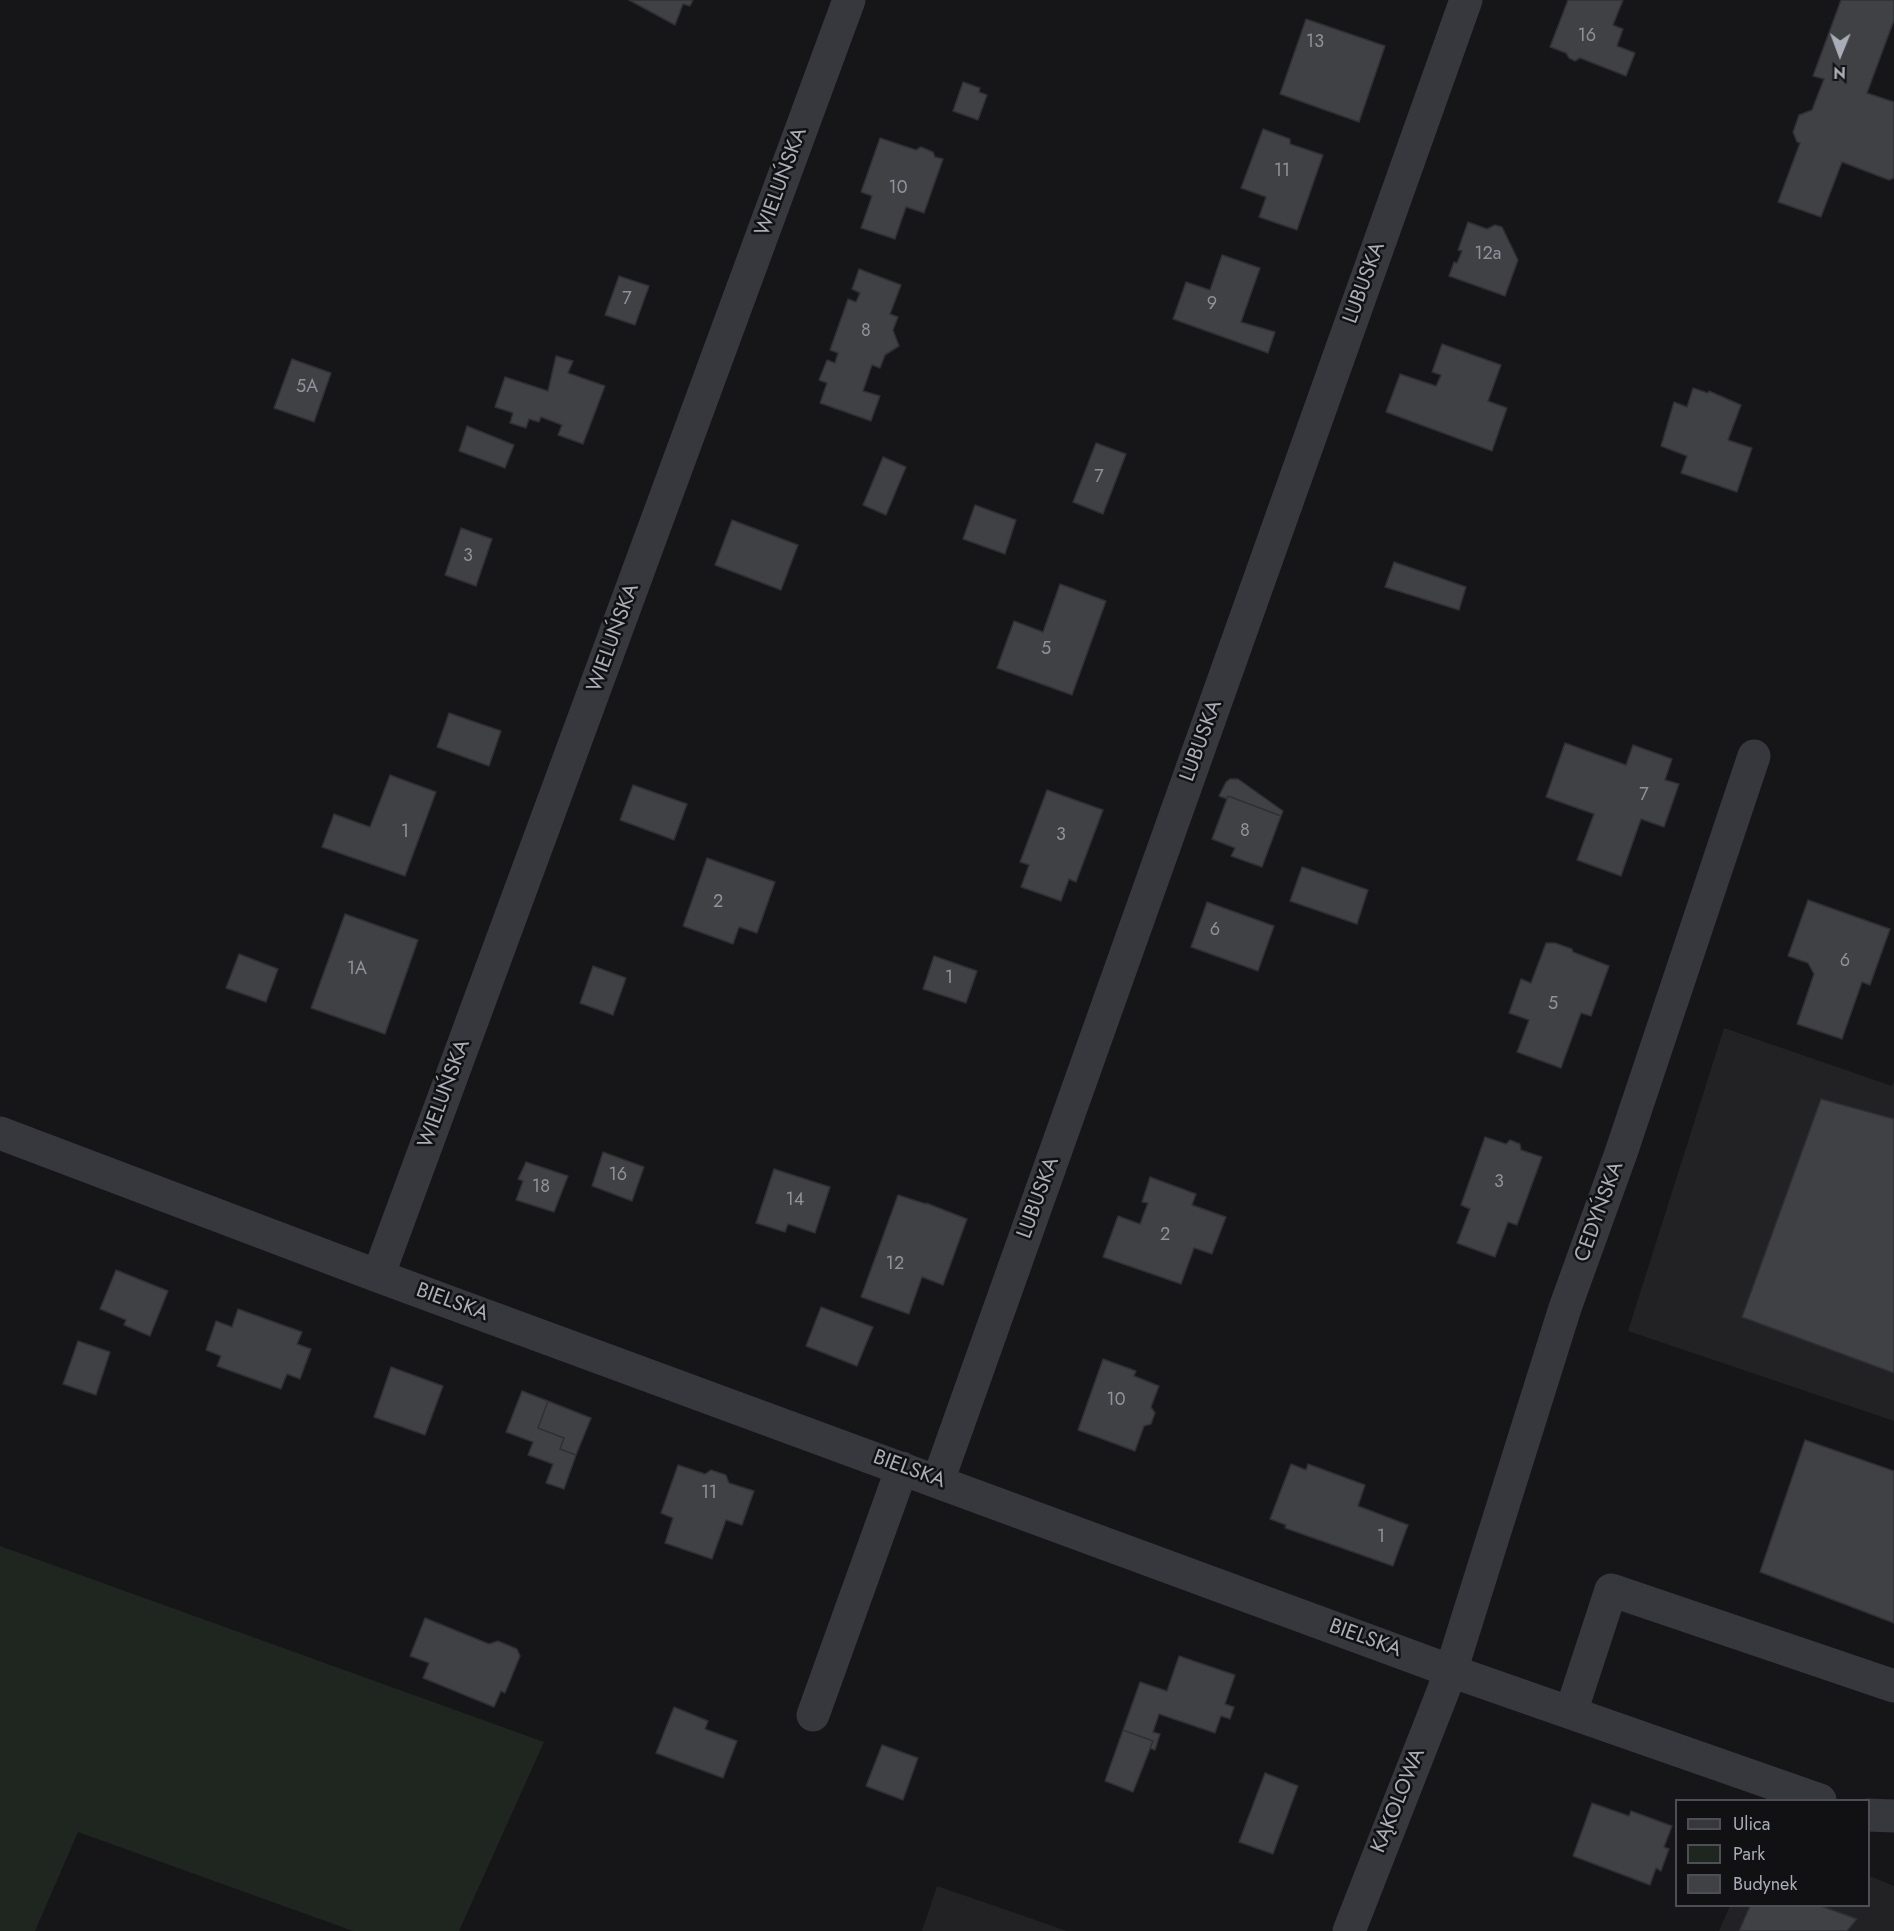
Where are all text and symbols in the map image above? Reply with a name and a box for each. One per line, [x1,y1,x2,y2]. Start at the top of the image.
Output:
north arrow [1810,24,1870,84]
house number: 16 [1578,26,1596,48]
house number: 13 [1306,32,1324,54]
text: N [1833,61,1846,84]
street label: WIELUŃSKA [751,124,813,240]
house number: 11 [1274,161,1290,183]
house number: 10 [889,178,907,200]
street label: LUBUSKA [1339,239,1391,327]
house number: 12a [1475,244,1501,266]
house number: 7 [622,289,632,311]
house number: 9 [1207,294,1217,316]
house number: 8 [861,321,871,343]
house number: 5A [296,377,318,399]
house number: 7 [1094,467,1104,489]
house number: 3 [463,546,473,568]
street label: WIELUŃSKA [583,580,645,696]
house number: 5 [1041,639,1051,661]
street label: LUBUSKA [1176,697,1228,785]
house number: 7 [1639,785,1649,807]
house number: 8 [1240,821,1250,843]
house number: 1 [401,822,409,844]
house number: 3 [1056,825,1066,847]
house number: 2 [713,892,723,914]
house number: 6 [1210,920,1220,942]
house number: 6 [1840,951,1850,973]
house number: 1A [347,959,367,981]
house number: 1 [945,968,953,990]
house number: 5 [1548,994,1558,1016]
street label: WIELUŃSKA [414,1036,476,1152]
street label: LUBUSKA [1013,1154,1065,1242]
street label: CEDYŃSKA [1570,1158,1630,1266]
house number: 16 [609,1165,627,1187]
house number: 3 [1494,1172,1504,1194]
house number: 18 [532,1177,550,1199]
house number: 14 [786,1190,804,1212]
house number: 2 [1160,1225,1170,1247]
house number: 12 [886,1254,904,1276]
street label: BIELSKA [412,1278,492,1328]
house number: 10 [1107,1390,1125,1412]
street label: BIELSKA [869,1445,949,1495]
house number: 11 [701,1483,717,1505]
house number: 1 [1377,1527,1385,1549]
street label: BIELSKA [1325,1614,1405,1664]
street label: KĄKOLOWA [1367,1745,1431,1857]
legend [1675,1799,1870,1907]
text: Ulica [1733,1811,1770,1837]
text: Park [1733,1841,1765,1867]
text: Budynek [1733,1871,1797,1897]

